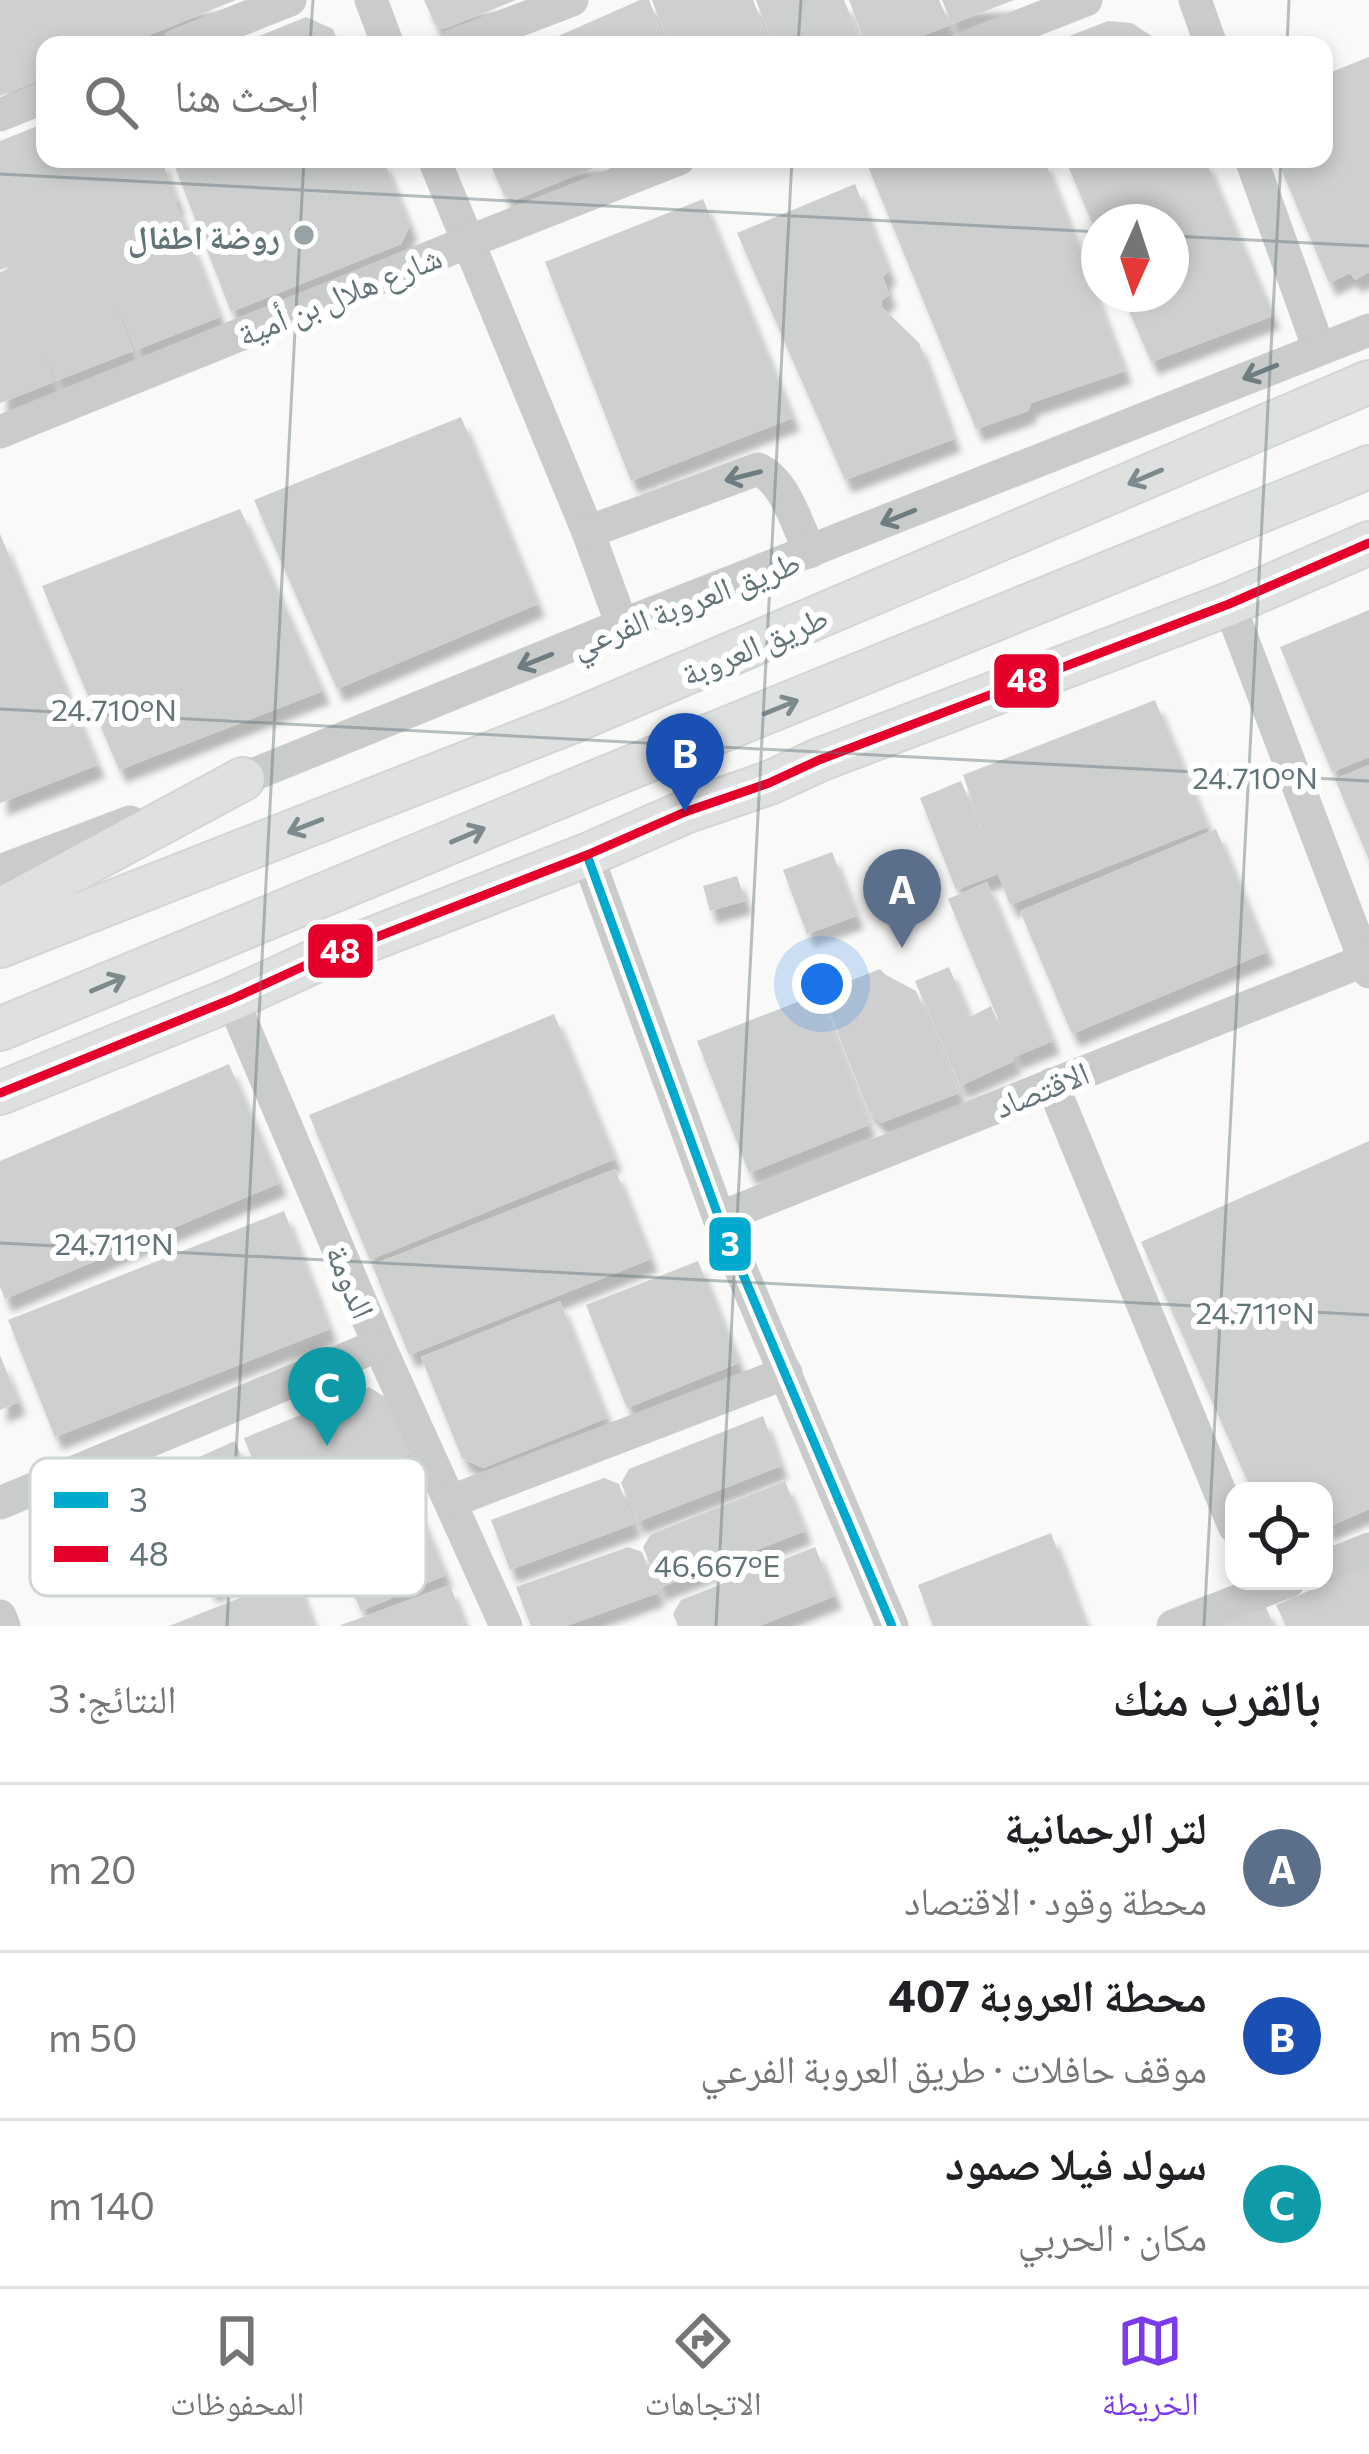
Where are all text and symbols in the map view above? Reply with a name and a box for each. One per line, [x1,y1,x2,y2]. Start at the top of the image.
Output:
search box [36,36,1333,168]
text: ابحث هنا [174,66,320,121]
icon: search [78,69,144,135]
north arrow [1081,204,1189,312]
place label: روضة اطفال [128,215,280,258]
marker: روضة اطفال [291,222,317,248]
street label: شارع هلال بن أمية [231,234,448,355]
one-way arrow [1243,363,1280,385]
one-way arrow [725,466,763,488]
one-way arrow [1128,468,1165,489]
one-way arrow [881,508,918,530]
street label: طريق العروبة الفرعي [565,540,805,664]
street label: طريق العروبة [675,595,833,693]
one-way arrow [518,652,555,673]
line badge: 48 [992,652,1061,710]
text: 48 [1007,658,1047,699]
text: 24.710°N [51,690,177,727]
one-way arrow [762,695,799,717]
pin: B [646,713,724,812]
text: 24.710°N [1192,758,1318,795]
one-way arrow [288,817,325,838]
one-way arrow [449,823,486,844]
pin: A [863,849,941,948]
line badge: 48 [306,922,375,980]
text: 48 [320,929,360,970]
your location [792,954,852,1014]
one-way arrow [89,972,126,993]
street label: الاقتصاد [988,1051,1094,1125]
line badge: 3 [707,1215,753,1273]
text: 3 [720,1222,740,1263]
text: 24.711°N [54,1224,174,1261]
street label: الدومة [318,1238,386,1324]
text: 24.711°N [1195,1293,1315,1330]
pin: C [288,1347,366,1446]
legend [30,1458,426,1596]
text: 3 [129,1478,148,1519]
map controls [1225,1482,1333,1590]
button: locate [1225,1482,1333,1590]
text: 48 [129,1532,169,1573]
text: 46.667°E [654,1546,780,1583]
text: بالقرب منك [1112,1664,1321,1727]
text: النتائج: 3 [48,1673,176,1721]
text: لتر الرحمانية [1004,1798,1207,1853]
text: 20 m [48,1844,136,1892]
text: A [1268,1844,1296,1892]
text: محطة وقود · الاقتصاد [904,1875,1207,1923]
text: محطة العروبة 407 [888,1966,1207,2021]
text: 50 m [48,2012,137,2060]
text: B [1269,2012,1295,2060]
text: موقف حافلات · طريق العروبة الفرعي [700,2043,1207,2091]
text: سولد فيلا صمود [945,2134,1207,2189]
text: 140 m [48,2180,155,2228]
text: C [1269,2180,1295,2228]
text: مكان · الحربي [1018,2211,1207,2259]
tab: المحفوظات [170,2308,304,2436]
tab: الاتجاهات [644,2308,762,2436]
tab: الخريطة [1102,2308,1199,2436]

